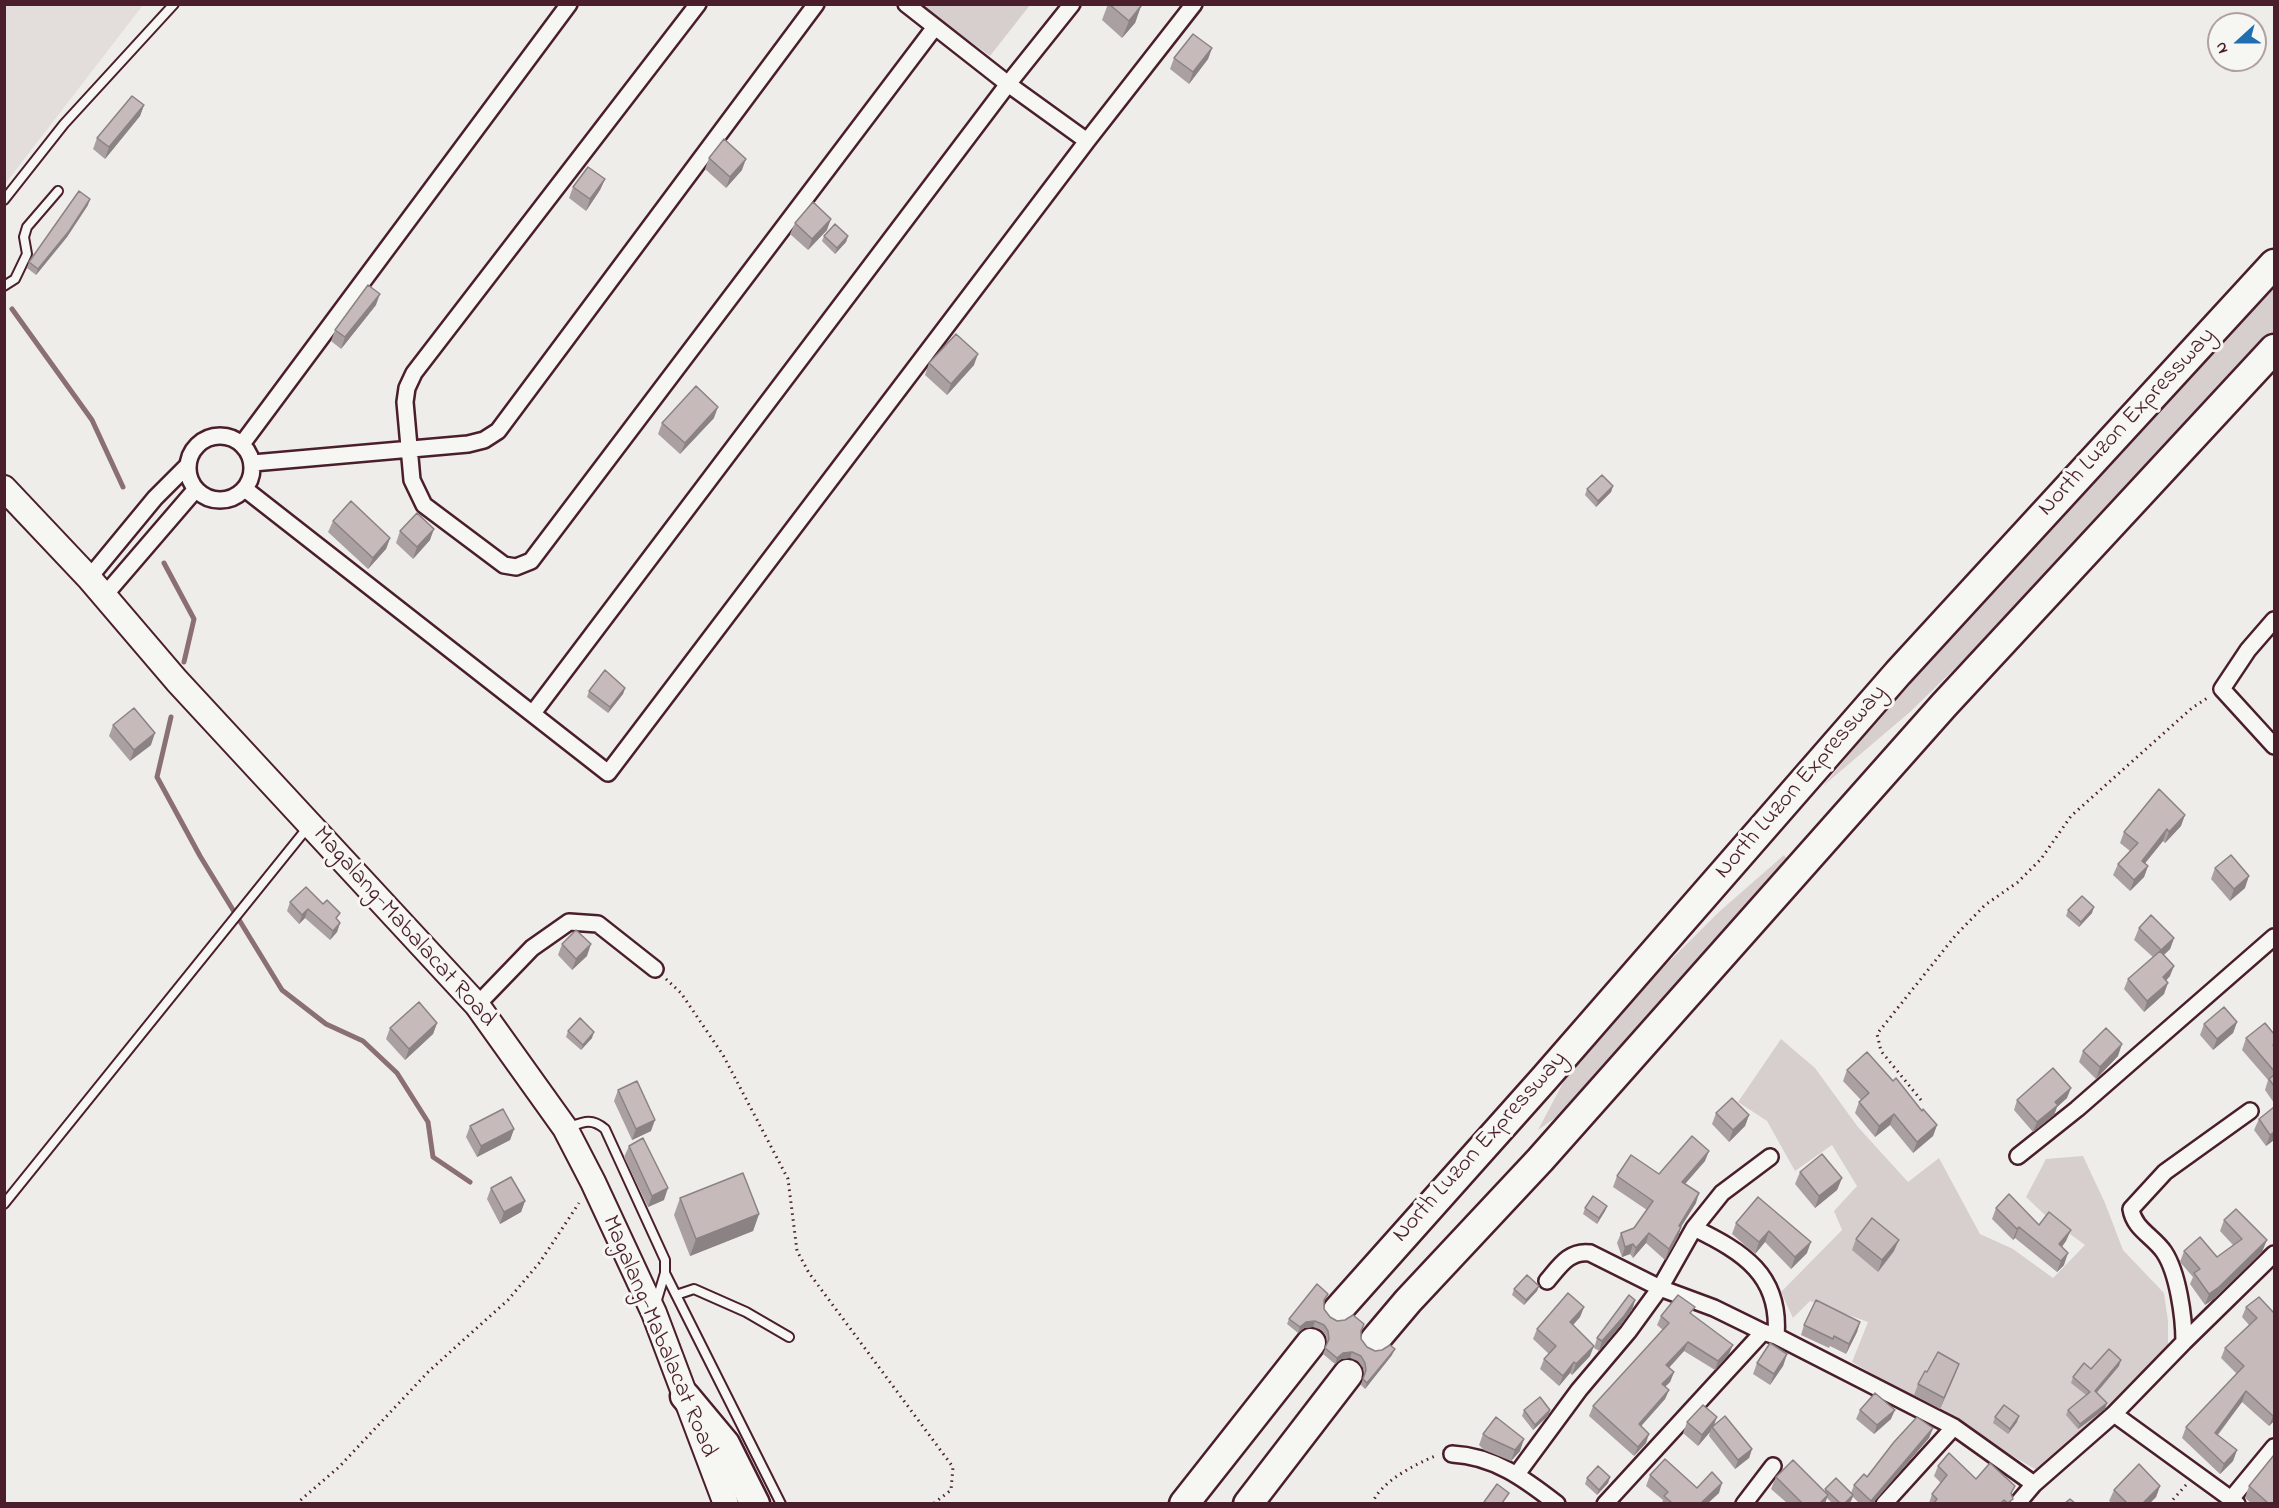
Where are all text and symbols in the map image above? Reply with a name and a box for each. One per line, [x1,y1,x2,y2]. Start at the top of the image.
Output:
north arrow [2207,12,2267,72]
text: N [2209,38,2235,57]
street label: North Luzon Expressway [2033,323,2223,523]
street label: North Luzon Expressway [1710,680,1894,886]
street label: Magalang-Mabalacat Road [305,822,501,1034]
street label: North Luzon Expressway [1387,1046,1575,1250]
street label: Magalang-Mabalacat Road [594,1212,722,1462]

